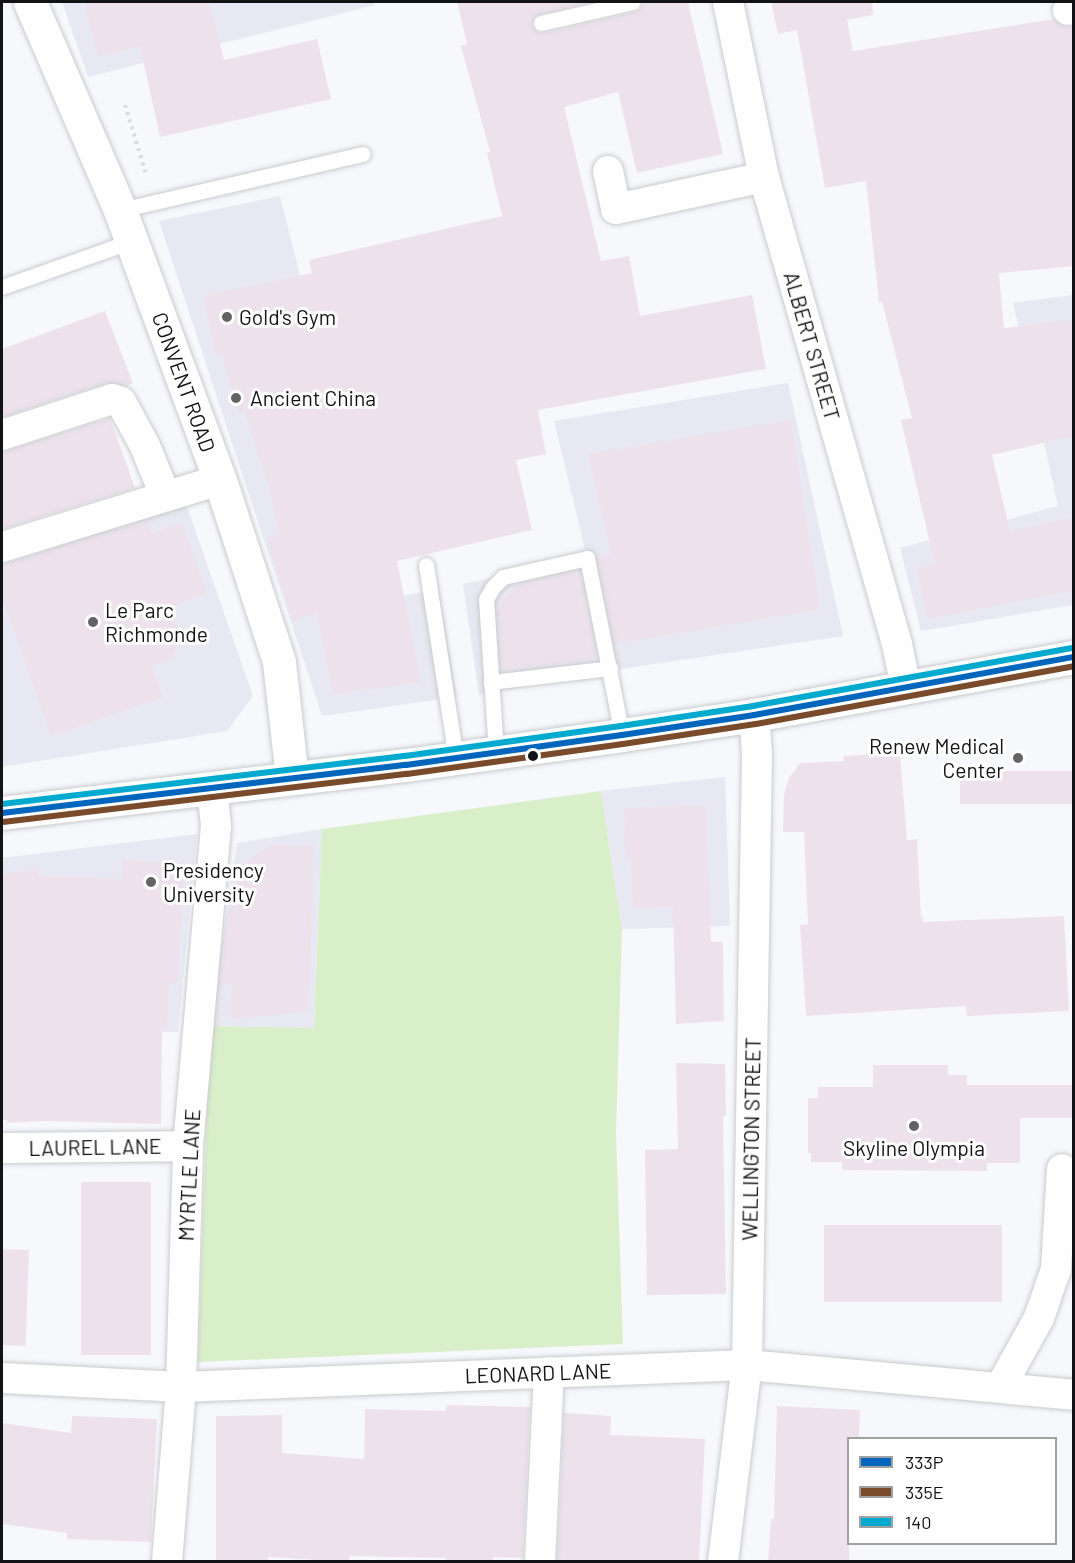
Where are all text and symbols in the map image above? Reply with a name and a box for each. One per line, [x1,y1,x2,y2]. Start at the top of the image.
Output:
street label: ALBERT STREET [779,269,845,423]
place label: Gold's Gym [239,304,336,330]
street label: CONVENT ROAD [147,309,221,455]
marker: Gold's Gym [220,310,234,324]
place label: Ancient China [250,385,376,411]
marker: Ancient China [227,389,245,407]
place label: Le Parc Richmonde [105,597,208,647]
marker: Le Parc Richmonde [86,615,100,629]
place label: Renew Medical Center [869,733,1004,783]
marker: Renew Medical Center [1009,749,1027,767]
unlabelled marker [527,750,539,762]
place label: Presidency University [163,857,264,907]
marker: Presidency University [144,875,158,889]
street label: WELLINGTON STREET [737,1037,765,1241]
street label: MYRTLE LANE [173,1108,205,1242]
marker: Skyline Olympia [907,1119,921,1133]
street label: LAUREL LANE [28,1133,162,1161]
place label: Skyline Olympia [843,1135,985,1161]
street label: LEONARD LANE [464,1358,612,1388]
legend [847,1437,1057,1545]
text: 333P [905,1451,943,1473]
text: 335E [905,1481,944,1503]
text: 140 [905,1511,931,1533]

